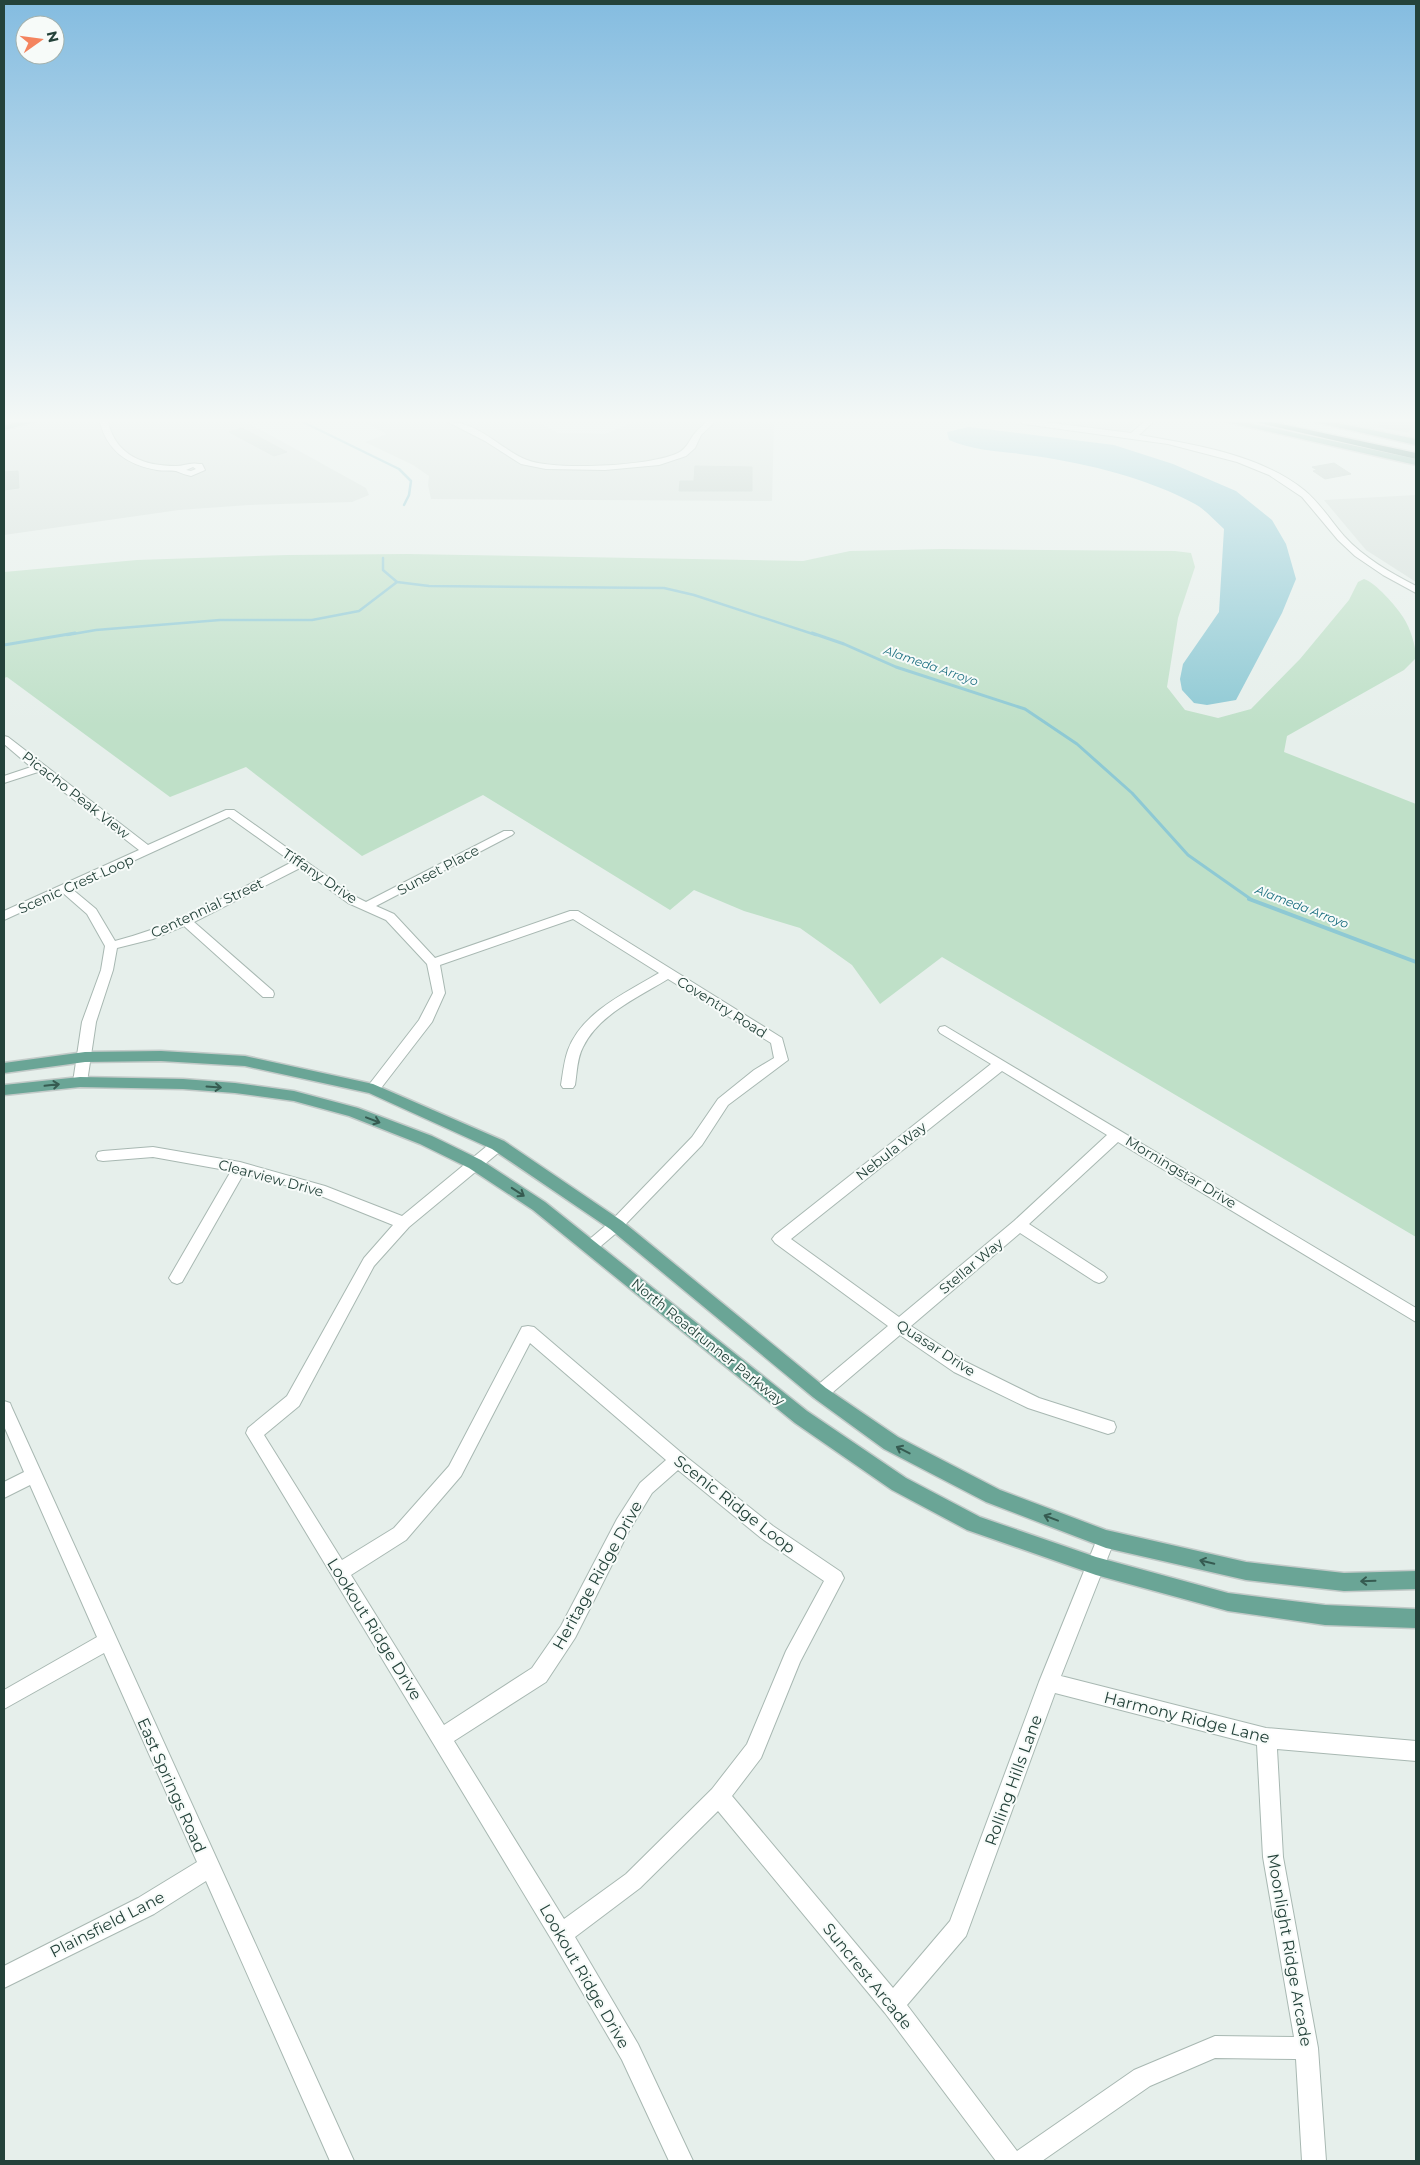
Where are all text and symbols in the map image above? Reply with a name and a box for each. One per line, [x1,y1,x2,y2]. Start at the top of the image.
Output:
north arrow [15,15,65,65]
text: N [43,29,63,45]
water label: Alameda Arroyo [881,642,981,689]
street label: Picacho Peak View [18,747,134,843]
street label: Sunset Place [394,841,482,899]
street label: Tiffany Drive [279,844,361,908]
street label: Scenic Crest Loop [15,850,137,918]
street label: Centennial Street [148,874,266,942]
water label: Alameda Arroyo [1253,882,1351,931]
street label: Coventry Road [674,972,770,1042]
one-way arrow [44,1080,60,1090]
one-way arrow [206,1082,222,1091]
one-way arrow [365,1116,380,1125]
street label: Nebula Way [852,1118,930,1184]
street label: Morningstar Drive [1122,1132,1240,1212]
street label: Clearview Drive [216,1155,326,1201]
one-way arrow [510,1187,524,1197]
street label: Stellar Way [935,1234,1007,1298]
street label: North Roadrunner Parkway [628,1274,789,1410]
street label: Quasar Drive [893,1316,979,1380]
one-way arrow [896,1445,911,1455]
street label: Scenic Ridge Loop [670,1451,799,1558]
street label: Heritage Ridge Drive [549,1498,646,1653]
one-way arrow [1043,1513,1059,1522]
street label: Lookout Ridge Drive [323,1555,426,1704]
one-way arrow [1199,1557,1215,1566]
one-way arrow [1360,1576,1376,1586]
street label: Harmony Ridge Lane [1102,1688,1272,1747]
street label: Rolling Hills Lane [981,1712,1046,1848]
street label: East Springs Road [133,1715,210,1855]
street label: Moonlight Ridge Arcade [1263,1852,1316,2048]
street label: Plainsfield Lane [47,1887,168,1962]
street label: Lookout Ridge Drive [535,1901,634,2052]
street label: Suncrest Arcade [819,1919,916,2033]

